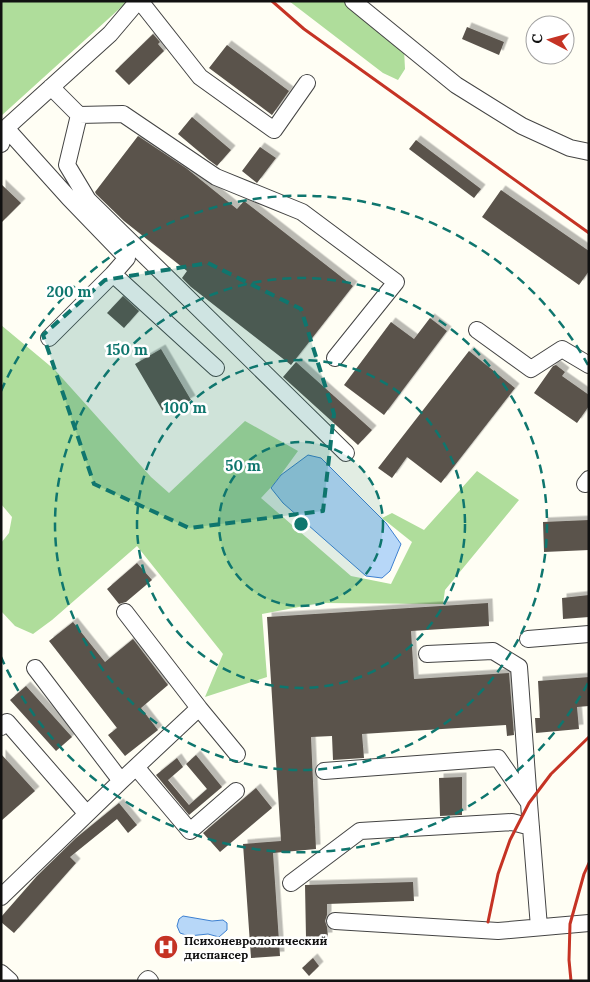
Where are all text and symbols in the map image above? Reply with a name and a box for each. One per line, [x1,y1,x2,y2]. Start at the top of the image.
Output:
north arrow [525,15,575,65]
text: С [528,33,547,44]
text: 200 m [47,282,92,301]
text: 150 m [106,340,148,359]
text: 100 m [164,398,207,417]
text: 50 m [225,456,261,475]
centre of rings [292,515,310,533]
place label: Психоневрологический диспансер [184,933,328,962]
hospital icon: Психоневрологический диспансер [153,934,179,960]

